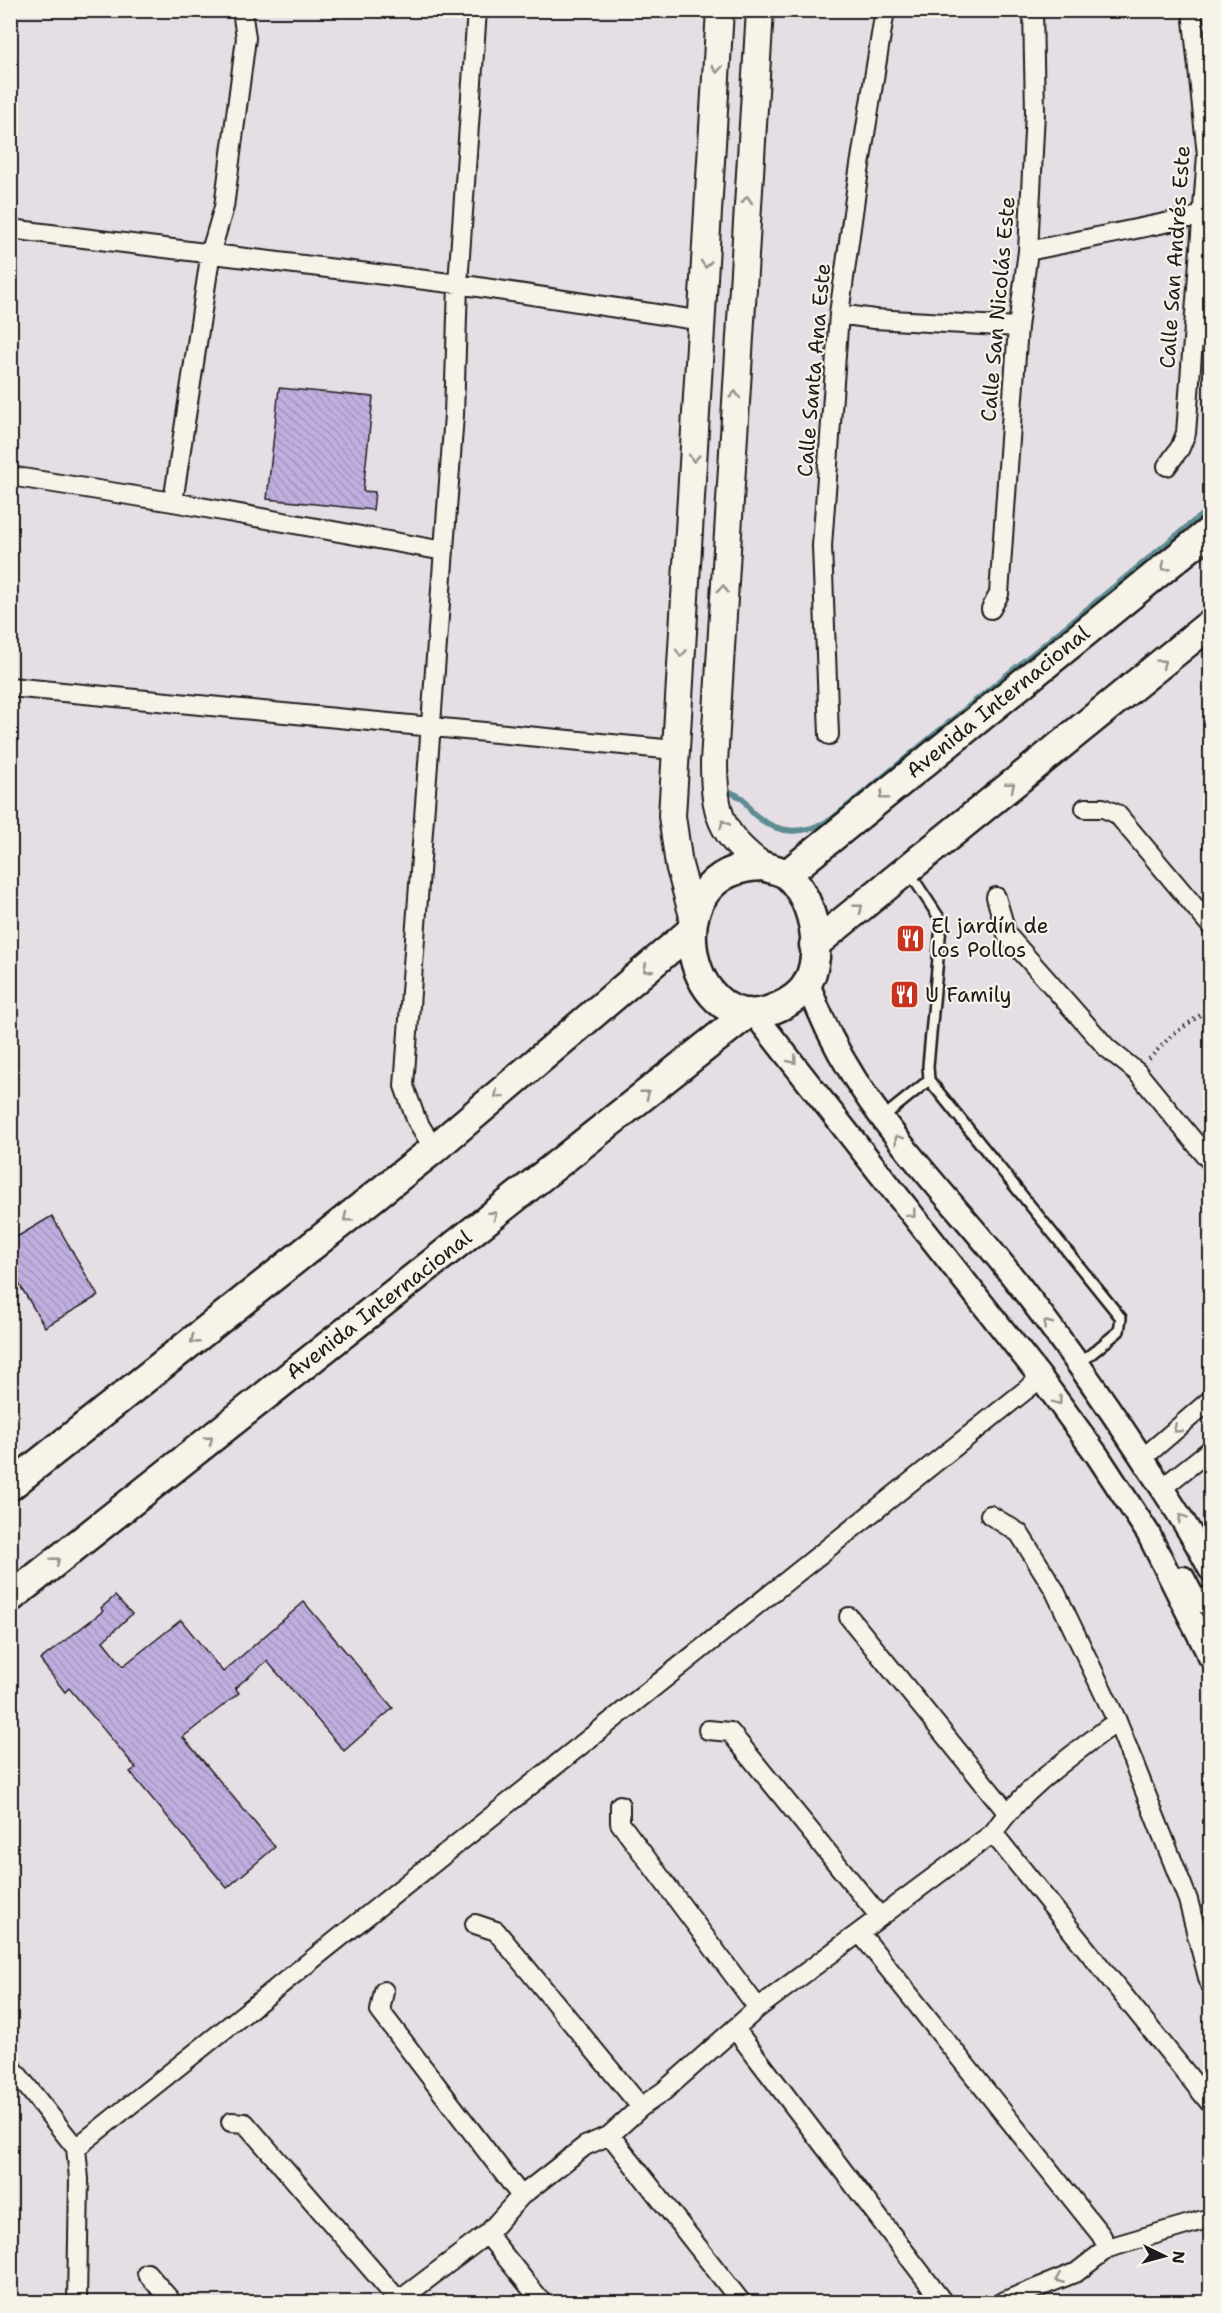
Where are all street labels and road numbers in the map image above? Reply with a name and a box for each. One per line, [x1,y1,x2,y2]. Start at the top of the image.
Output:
street label: Calle San Andrés Este [1153,144,1197,370]
street label: Calle San Nicolás Este [974,195,1022,423]
street label: Calle Santa Ana Este [791,262,837,478]
street label: Avenida Internacional [900,619,1096,785]
street label: Avenida Internacional [280,1223,478,1386]

